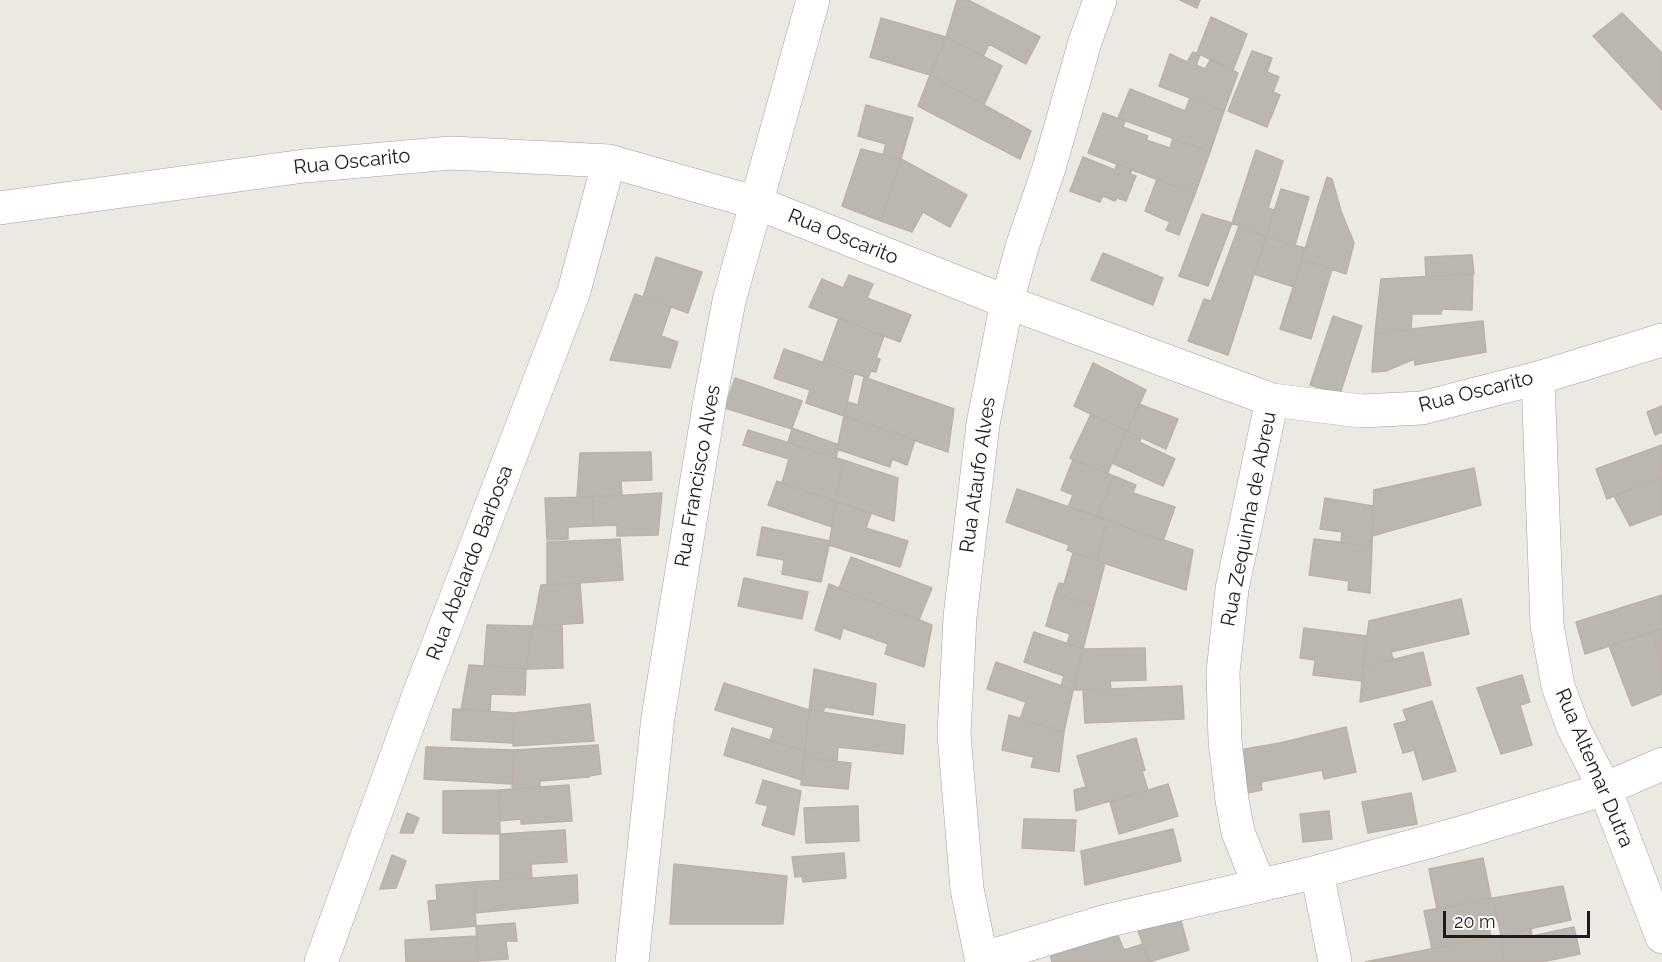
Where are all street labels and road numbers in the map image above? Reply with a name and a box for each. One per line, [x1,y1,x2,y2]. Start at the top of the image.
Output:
street label: Rua Oscarito [292,144,412,180]
street label: Rua Oscarito [784,204,902,270]
street label: Rua Oscarito [1416,366,1536,418]
street label: Rua Francisco Alves [670,383,726,569]
street label: Rua Ataufo Alves [955,396,1001,554]
street label: Rua Zequinha de Abreu [1216,410,1282,628]
street label: Rua Abelardo Barbosa [422,462,518,664]
street label: Rua Altemar Dutra [1550,685,1638,851]

